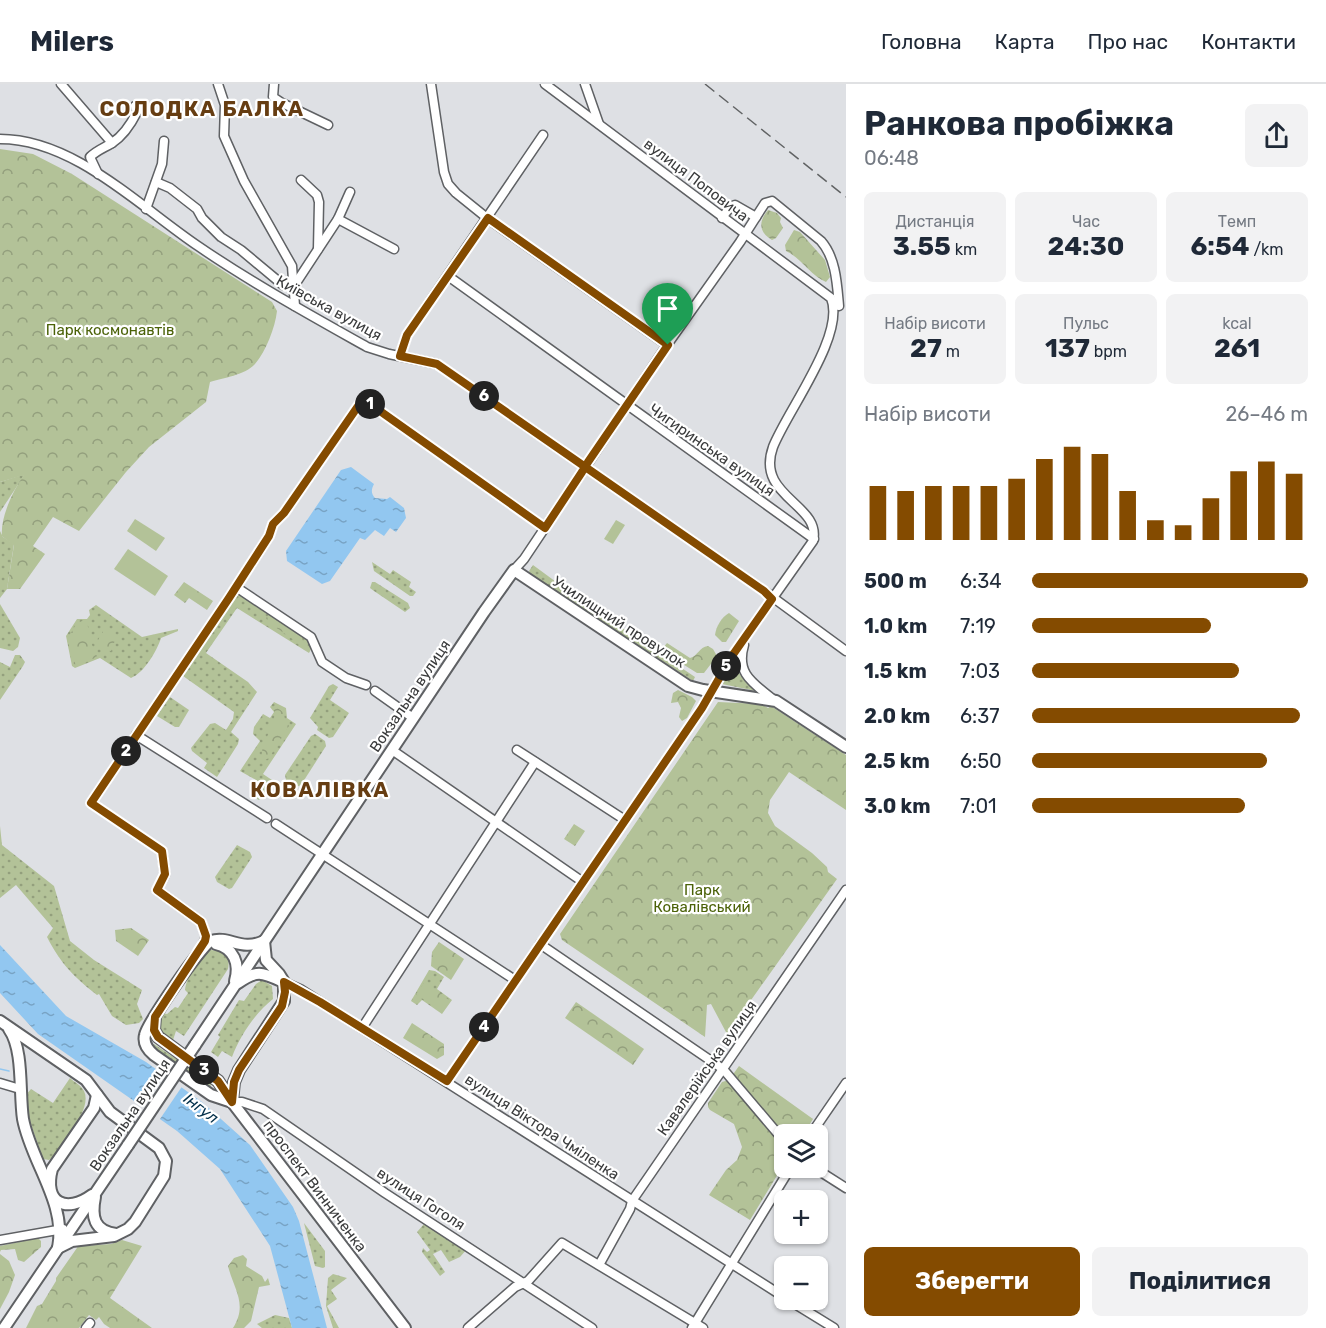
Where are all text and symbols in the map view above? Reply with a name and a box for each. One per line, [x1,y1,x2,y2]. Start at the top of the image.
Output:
text: Milers [30,25,114,58]
text: Головна [881,29,962,54]
text: Карта [995,29,1055,54]
text: Про нас [1088,29,1168,54]
text: Контакти [1201,29,1296,54]
district label: СОЛОДКА БАЛКА [99,96,305,121]
text: Ранкова пробіжка [864,104,1174,143]
button: share [1245,104,1308,167]
street label: вулиця Поповича [640,135,752,225]
text: 06:48 [864,146,919,170]
text: Дистанція [895,212,975,231]
text: Час [1072,212,1100,231]
text: Темп [1218,212,1256,231]
text: 3.55 [893,231,951,262]
text: 24:30 [1048,231,1124,262]
text: 6:54 [1190,231,1249,262]
text: km [951,240,977,259]
text: /km [1249,240,1284,259]
street label: Київська вулиця [273,272,385,344]
pin [642,283,693,345]
icon: arrive [651,292,684,325]
text: Набір висоти [884,314,986,333]
text: Пульс [1063,314,1109,333]
text: kcal [1222,314,1252,333]
park label: Парк космонавтів [46,321,174,339]
text: 27 [910,333,942,364]
text: 137 [1045,333,1090,364]
text: 261 [1214,333,1260,364]
text: m [942,342,960,361]
text: bpm [1090,342,1127,361]
pin: 6 [469,381,499,411]
text: 6 [479,386,489,405]
pin: 1 [355,389,385,419]
text: 1 [366,394,374,413]
street label: Чигиринська вулиця [646,400,778,500]
text: Набір висоти [864,402,991,426]
text: 26–46 m [1226,402,1308,426]
text: 500 m [864,569,927,593]
text: 6:34 [960,569,1002,593]
street label: Училищний провулок [549,572,689,672]
text: 1.0 km [864,614,927,638]
text: 7:19 [960,614,996,638]
street label: Вокзальна вулиця [366,637,454,755]
pin: 5 [711,651,741,681]
text: 5 [721,656,731,675]
text: 1.5 km [864,659,927,683]
text: 7:03 [960,659,1000,683]
text: 2.0 km [864,704,930,728]
text: 6:37 [960,704,999,728]
pin: 2 [111,736,141,766]
text: 2 [121,741,131,760]
text: 2.5 km [864,749,930,773]
text: 6:50 [960,749,1002,773]
district label: КОВАЛІВКА [250,777,390,802]
text: 3.0 km [864,794,931,818]
text: 7:01 [960,794,997,818]
park label: Парк Ковалівський [653,881,751,916]
street label: Кавалерійська вулиця [654,997,760,1139]
pin: 4 [469,1012,499,1042]
text: 4 [479,1017,489,1036]
pin: 3 [189,1055,219,1085]
street label: Вокзальна вулиця [86,1056,174,1174]
text: 3 [199,1060,209,1079]
street label: вулиця Віктора Чміленка [462,1070,622,1184]
water label: Інгул [180,1089,222,1127]
street label: проспект Винниченка [260,1117,370,1255]
map controls [774,1124,828,1310]
button: layers [774,1124,828,1178]
street label: вулиця Гоголя [374,1164,468,1234]
button: + [774,1190,828,1244]
button: Зберегти [864,1247,1080,1316]
button: Поділитися [1092,1247,1308,1316]
button: − [774,1256,828,1310]

